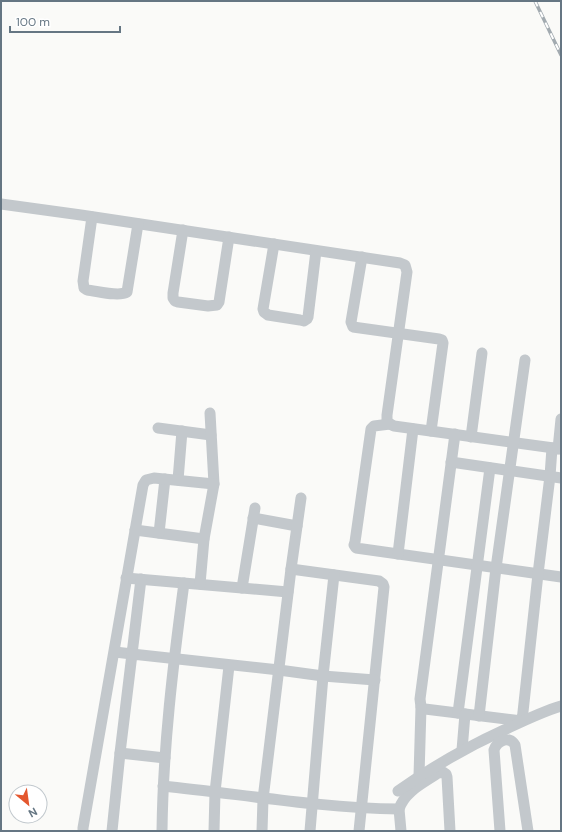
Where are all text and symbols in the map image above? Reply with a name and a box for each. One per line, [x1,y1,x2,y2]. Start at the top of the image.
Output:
scale bar [10,8,120,34]
text: 100 m [16,14,50,30]
north arrow [8,784,48,824]
text: N [26,805,40,821]

